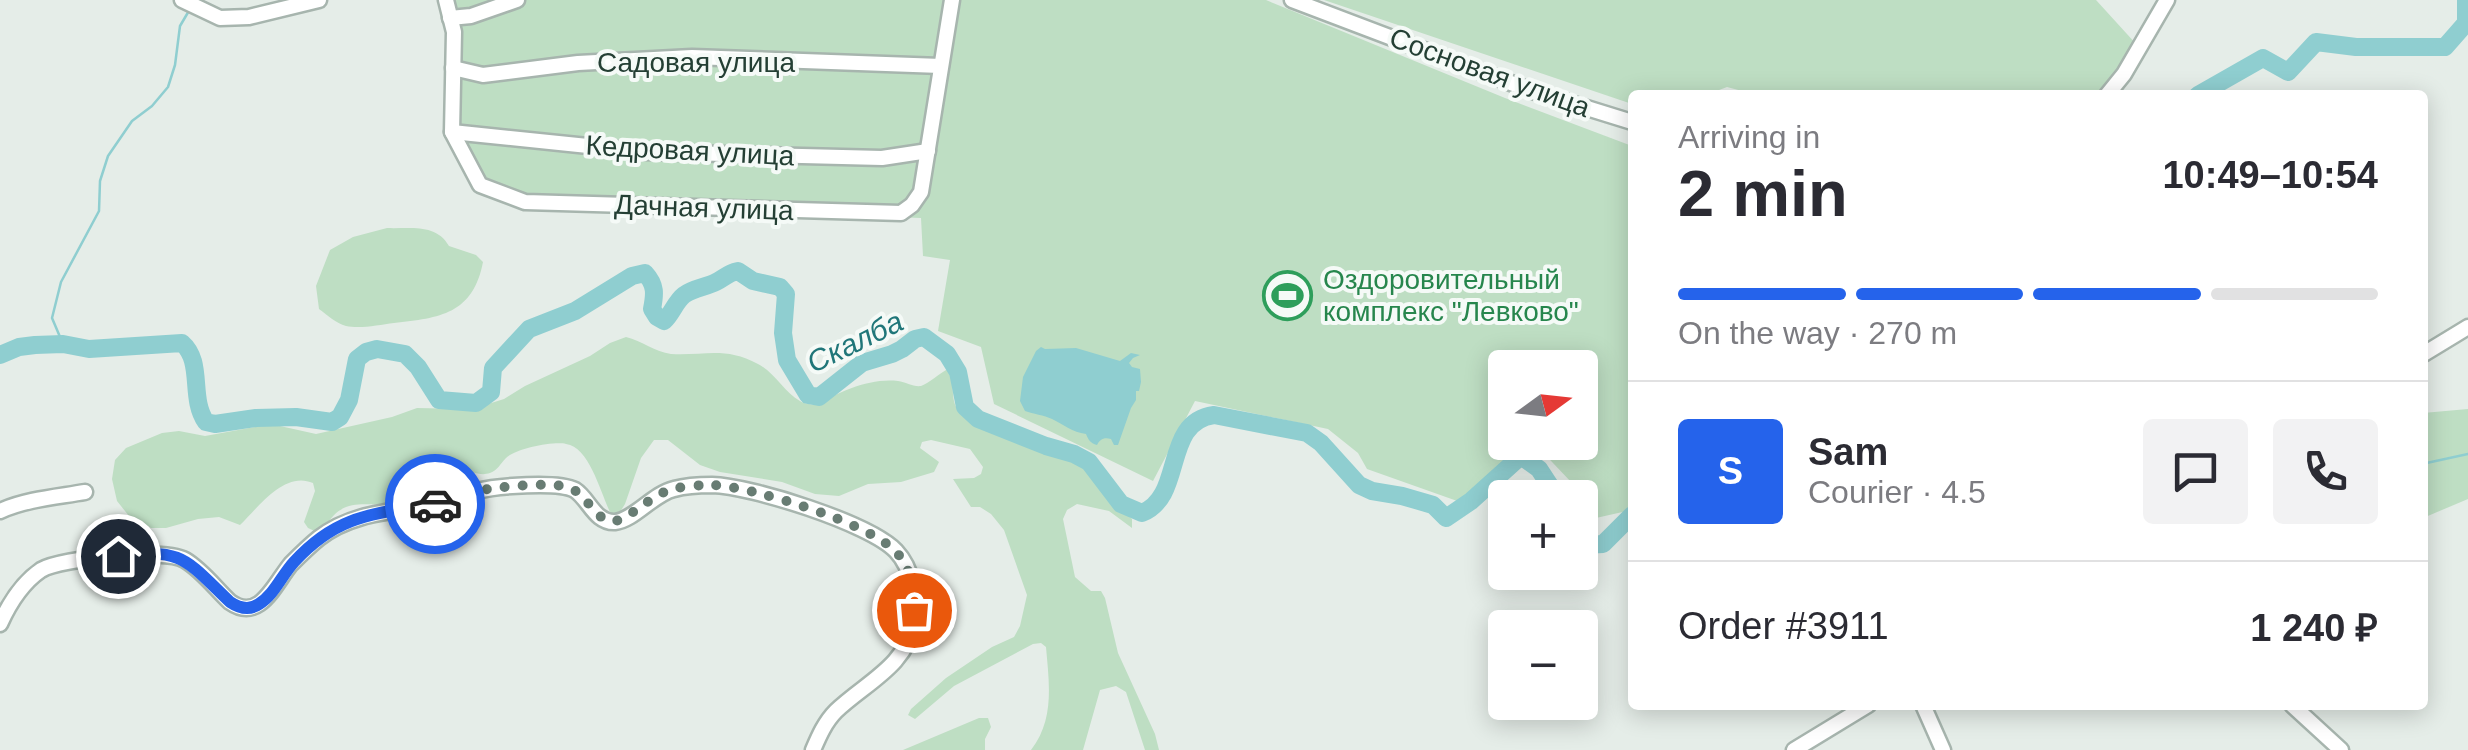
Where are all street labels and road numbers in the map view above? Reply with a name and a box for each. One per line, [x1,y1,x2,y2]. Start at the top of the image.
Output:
street label: Сосновая улица [1385,22,1595,123]
street label: Садовая улица [597,47,795,78]
street label: Кедровая улица [585,130,795,171]
street label: Дачная улица [614,189,795,226]

